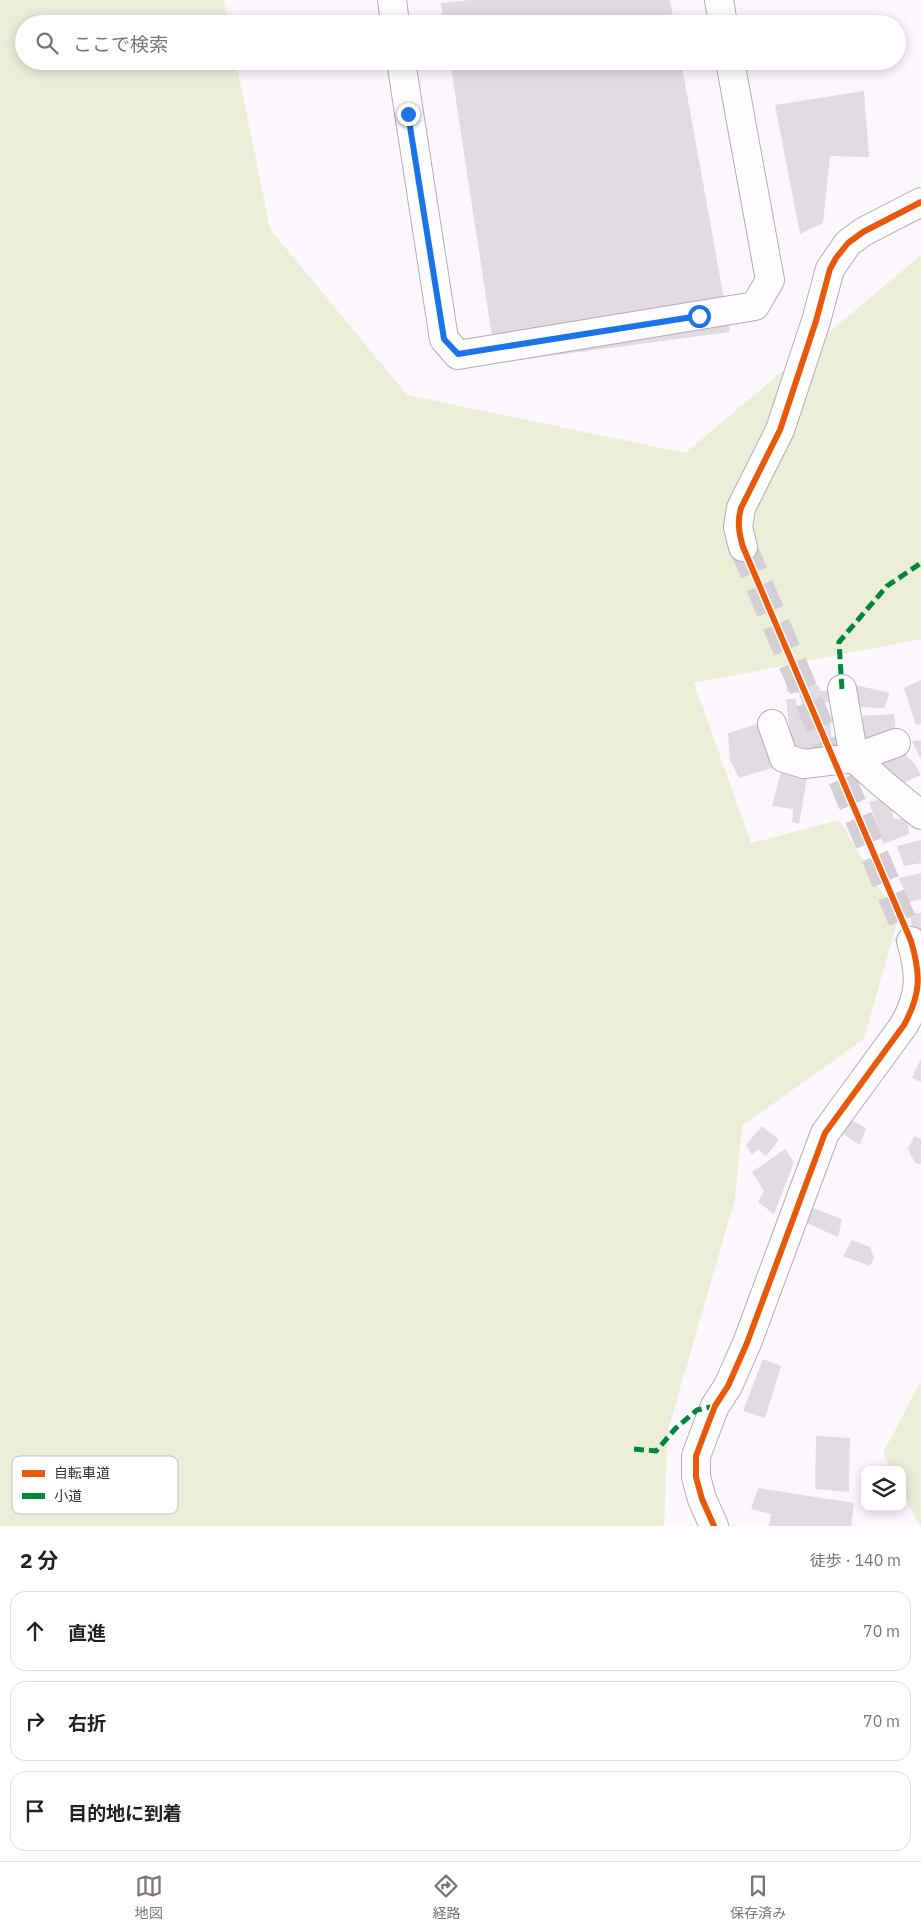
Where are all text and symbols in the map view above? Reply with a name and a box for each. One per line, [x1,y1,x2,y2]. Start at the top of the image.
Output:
search box [15,15,906,70]
icon: search [33,29,61,57]
text: ここで検索 [73,32,168,56]
route end [397,103,420,126]
route start [688,305,711,328]
legend [12,1456,178,1514]
text: 自転車道 [54,1464,110,1482]
map controls [861,1466,906,1511]
button: layers [861,1466,906,1511]
text: 小道 [54,1487,82,1505]
text: 2 分 [20,1546,59,1574]
text: 徒歩 · 140 m [810,1550,901,1570]
icon: ahead [21,1617,49,1645]
text: 直進 [68,1621,106,1645]
text: 70 m [863,1621,900,1641]
icon: right [21,1707,49,1735]
text: 右折 [68,1711,106,1735]
text: 70 m [863,1711,900,1731]
icon: arrive [21,1797,49,1825]
text: 目的地に到着 [68,1801,182,1825]
tab: 地図 [135,1872,163,1922]
tab: 経路 [432,1872,460,1922]
tab: 保存済み [730,1872,786,1922]

